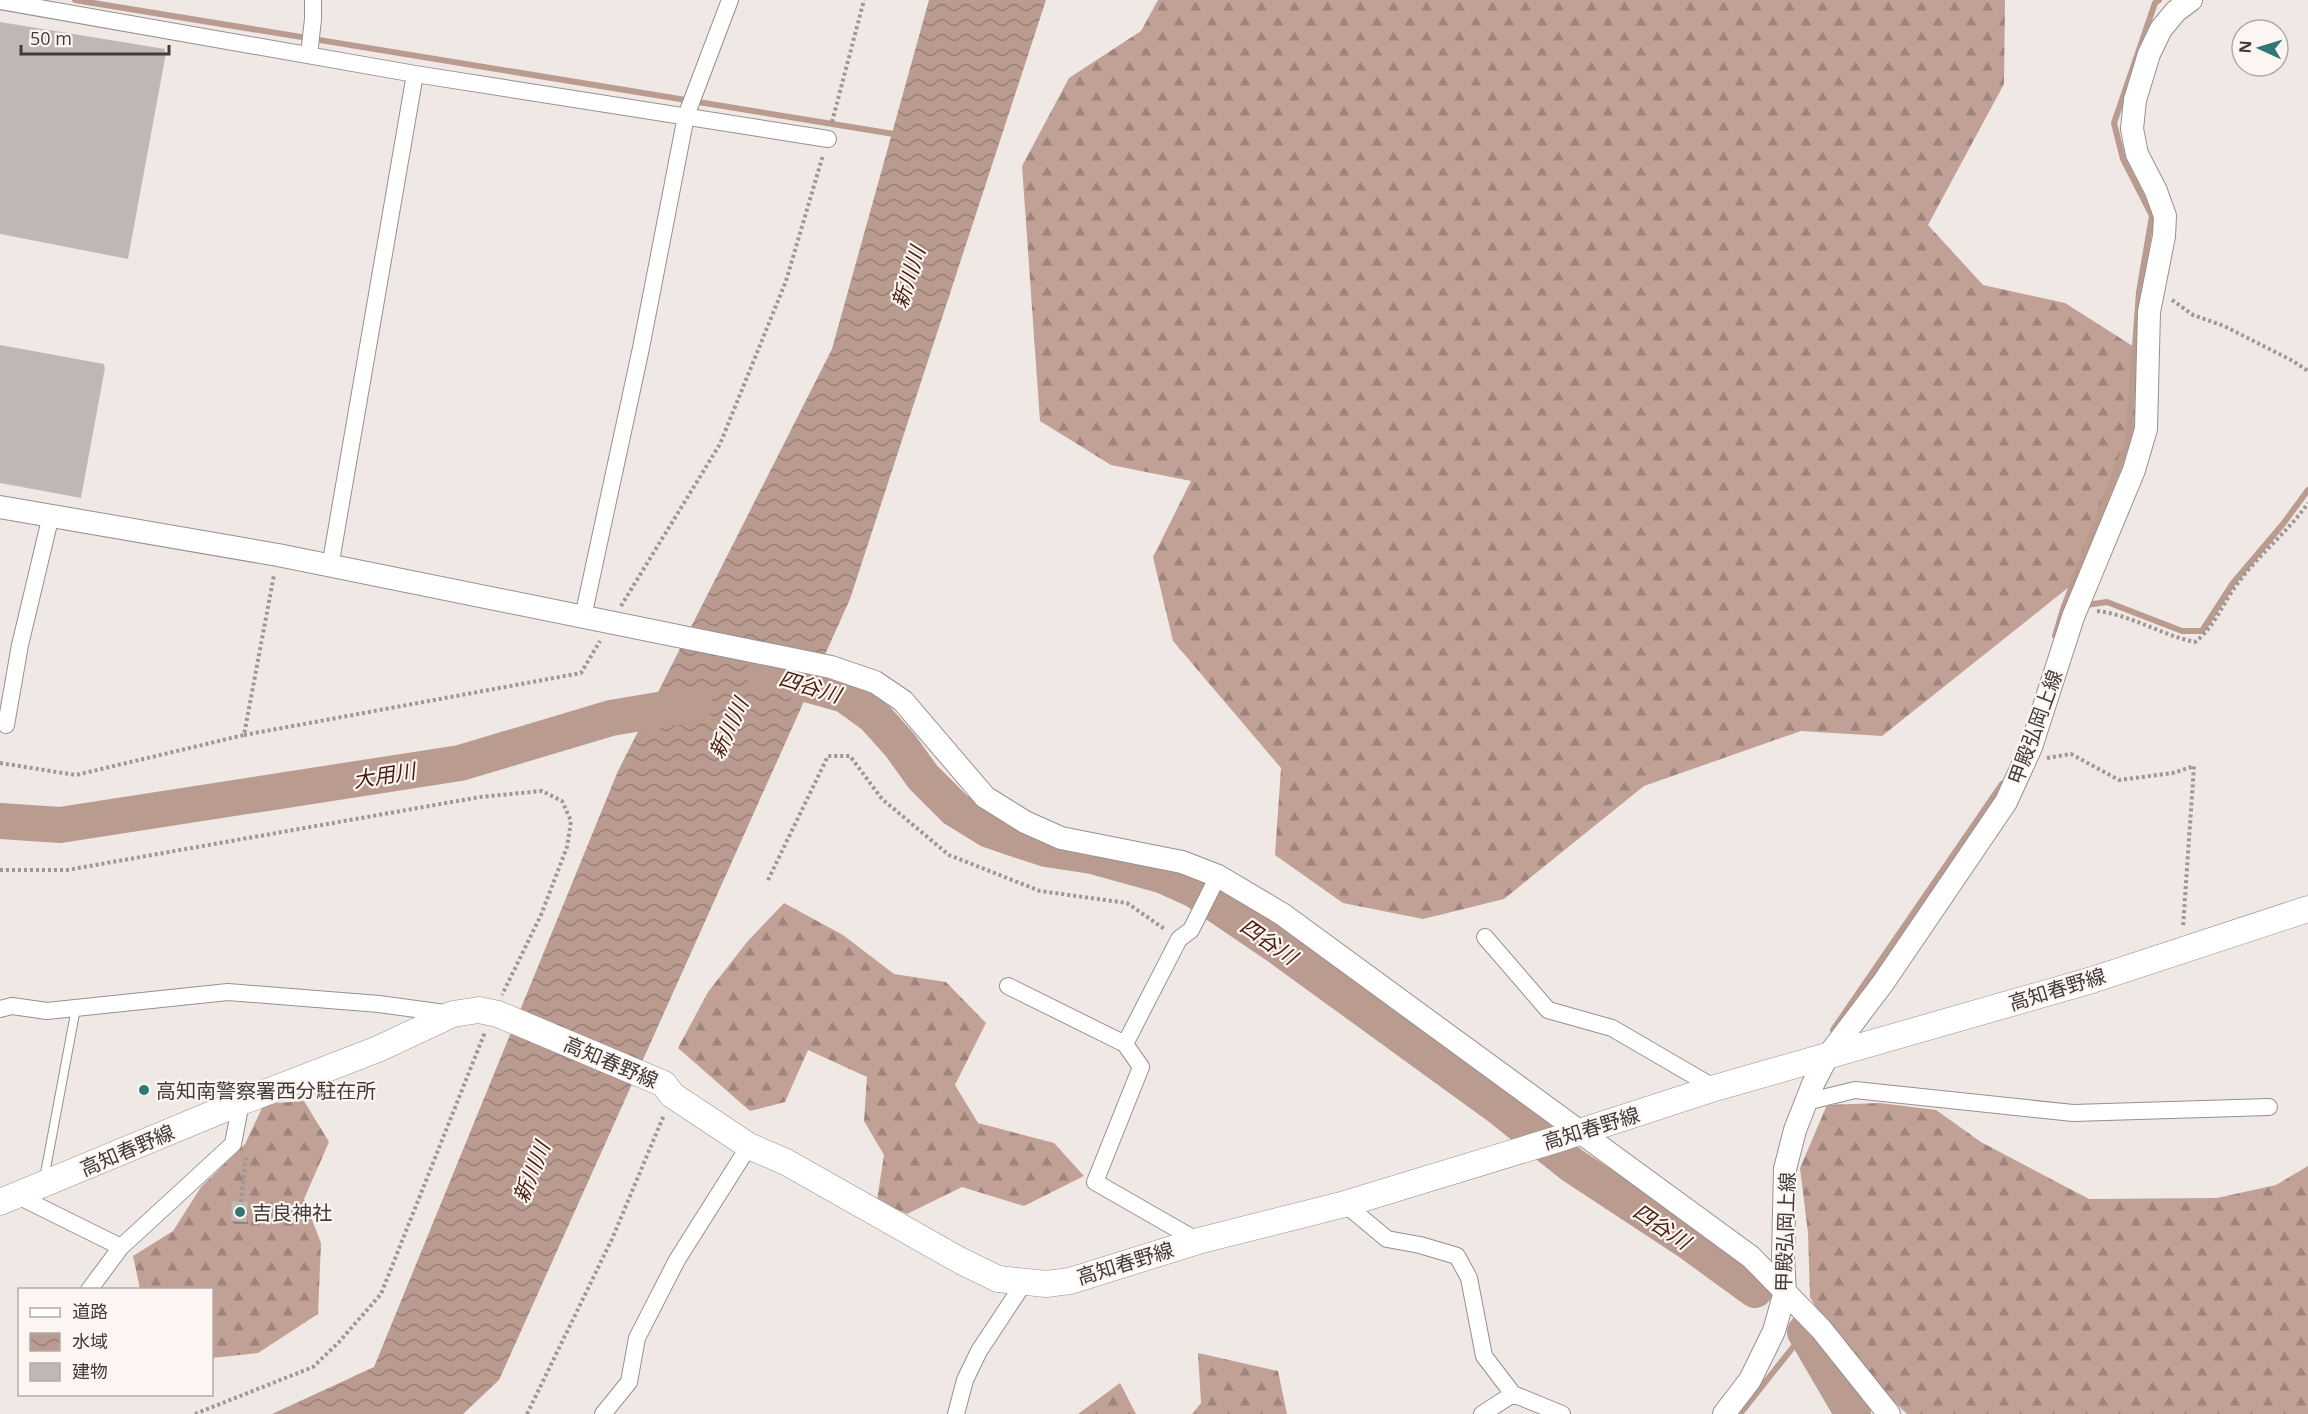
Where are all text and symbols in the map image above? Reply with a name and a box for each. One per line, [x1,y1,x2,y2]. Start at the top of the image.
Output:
scale bar [21,18,170,56]
north arrow [2230,18,2290,78]
text: 50 m [30,26,72,50]
text: N [2234,40,2256,54]
water label: 新川川 [885,241,932,311]
water label: 四谷川 [776,663,846,709]
street label: 甲殿弘岡上線 [2002,666,2068,788]
water label: 新川川 [702,692,755,762]
water label: 大用川 [351,756,419,794]
water label: 四谷川 [1235,911,1304,972]
street label: 高知春野線 [2005,961,2109,1017]
street label: 高知春野線 [560,1030,662,1094]
place label: 高知南警察署西分駐在所 [156,1077,376,1104]
marker: 高知南警察署西分駐在所 [137,1083,151,1097]
street label: 高知春野線 [1539,1100,1643,1156]
street label: 高知春野線 [76,1118,178,1182]
water label: 新川川 [506,1136,557,1206]
street label: 甲殿弘岡上線 [1769,1172,1801,1292]
water label: 四谷川 [1628,1197,1698,1256]
place label: 吉良神社 [252,1199,332,1226]
marker: 吉良神社 [233,1205,247,1219]
street label: 高知春野線 [1073,1235,1177,1291]
legend [18,1288,213,1396]
text: 道路 [72,1299,108,1323]
text: 水域 [72,1329,108,1353]
text: 建物 [72,1359,108,1383]

